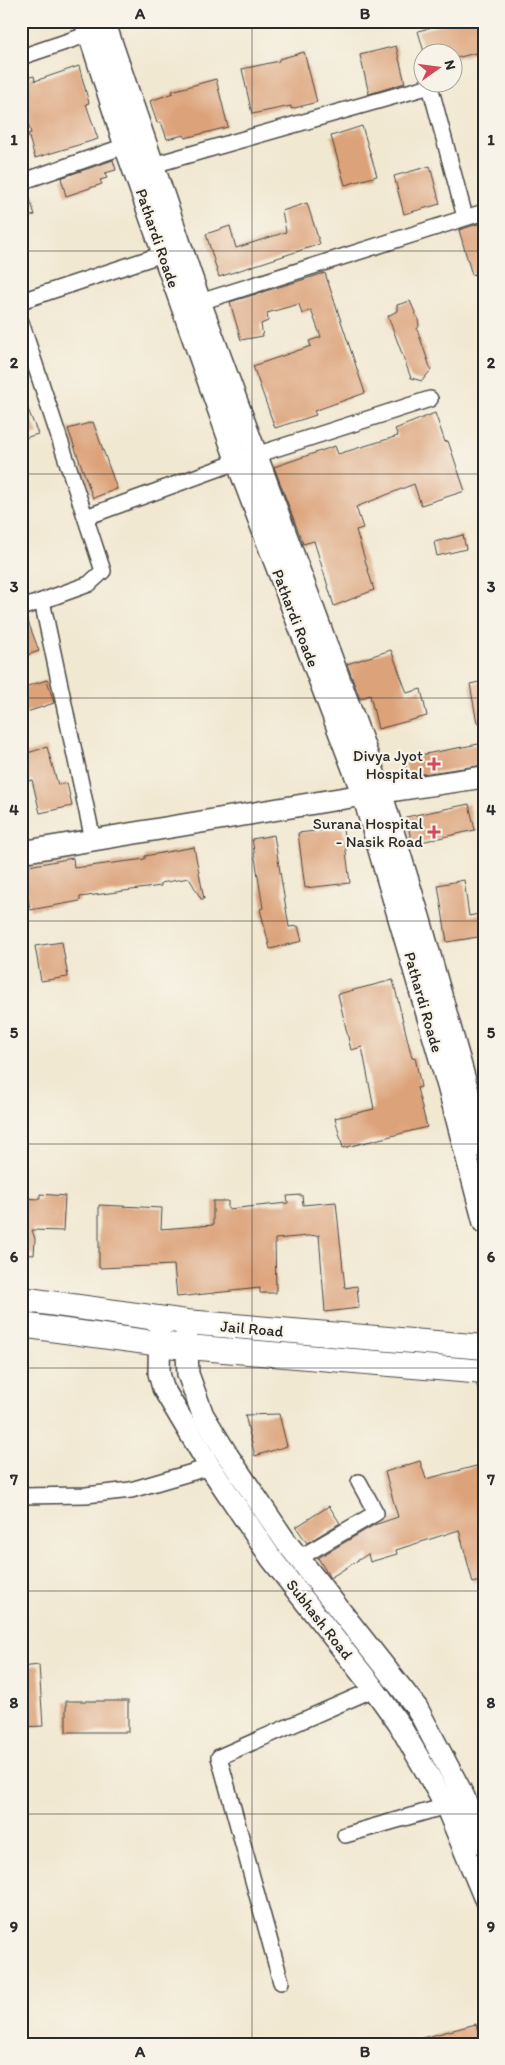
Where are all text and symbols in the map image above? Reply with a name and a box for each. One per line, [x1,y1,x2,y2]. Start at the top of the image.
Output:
text: A [134,4,146,23]
text: B [360,4,371,23]
north arrow [412,42,462,92]
text: N [441,58,460,72]
text: 1 [10,130,18,149]
text: 1 [487,130,495,149]
street label: Pathardi Roade [132,186,183,291]
text: 2 [10,353,19,372]
text: 2 [487,353,496,372]
street label: Pathardi Roade [268,566,323,670]
text: 3 [10,577,19,596]
text: 3 [487,577,496,596]
place label: Divya Jyot Hospital [353,746,423,783]
marker: Divya Jyot Hospital [427,757,441,771]
text: 4 [9,800,19,819]
text: 4 [486,800,496,819]
place label: Surana Hospital - Nasik Road [313,814,423,851]
marker: Surana Hospital - Nasik Road [427,825,441,839]
street label: Pathardi Roade [400,950,447,1055]
text: 5 [10,1023,19,1042]
text: 5 [487,1023,496,1042]
text: 6 [10,1247,19,1266]
text: 6 [487,1247,496,1266]
street label: Jail Road [220,1316,285,1341]
text: 7 [9,1470,18,1489]
text: 7 [486,1470,495,1489]
street label: Subhash Road [282,1576,357,1663]
text: 8 [10,1693,19,1712]
text: 8 [487,1693,496,1712]
text: 9 [10,1917,18,1936]
text: 9 [487,1917,495,1936]
text: A [134,2042,146,2061]
text: B [360,2042,371,2061]

